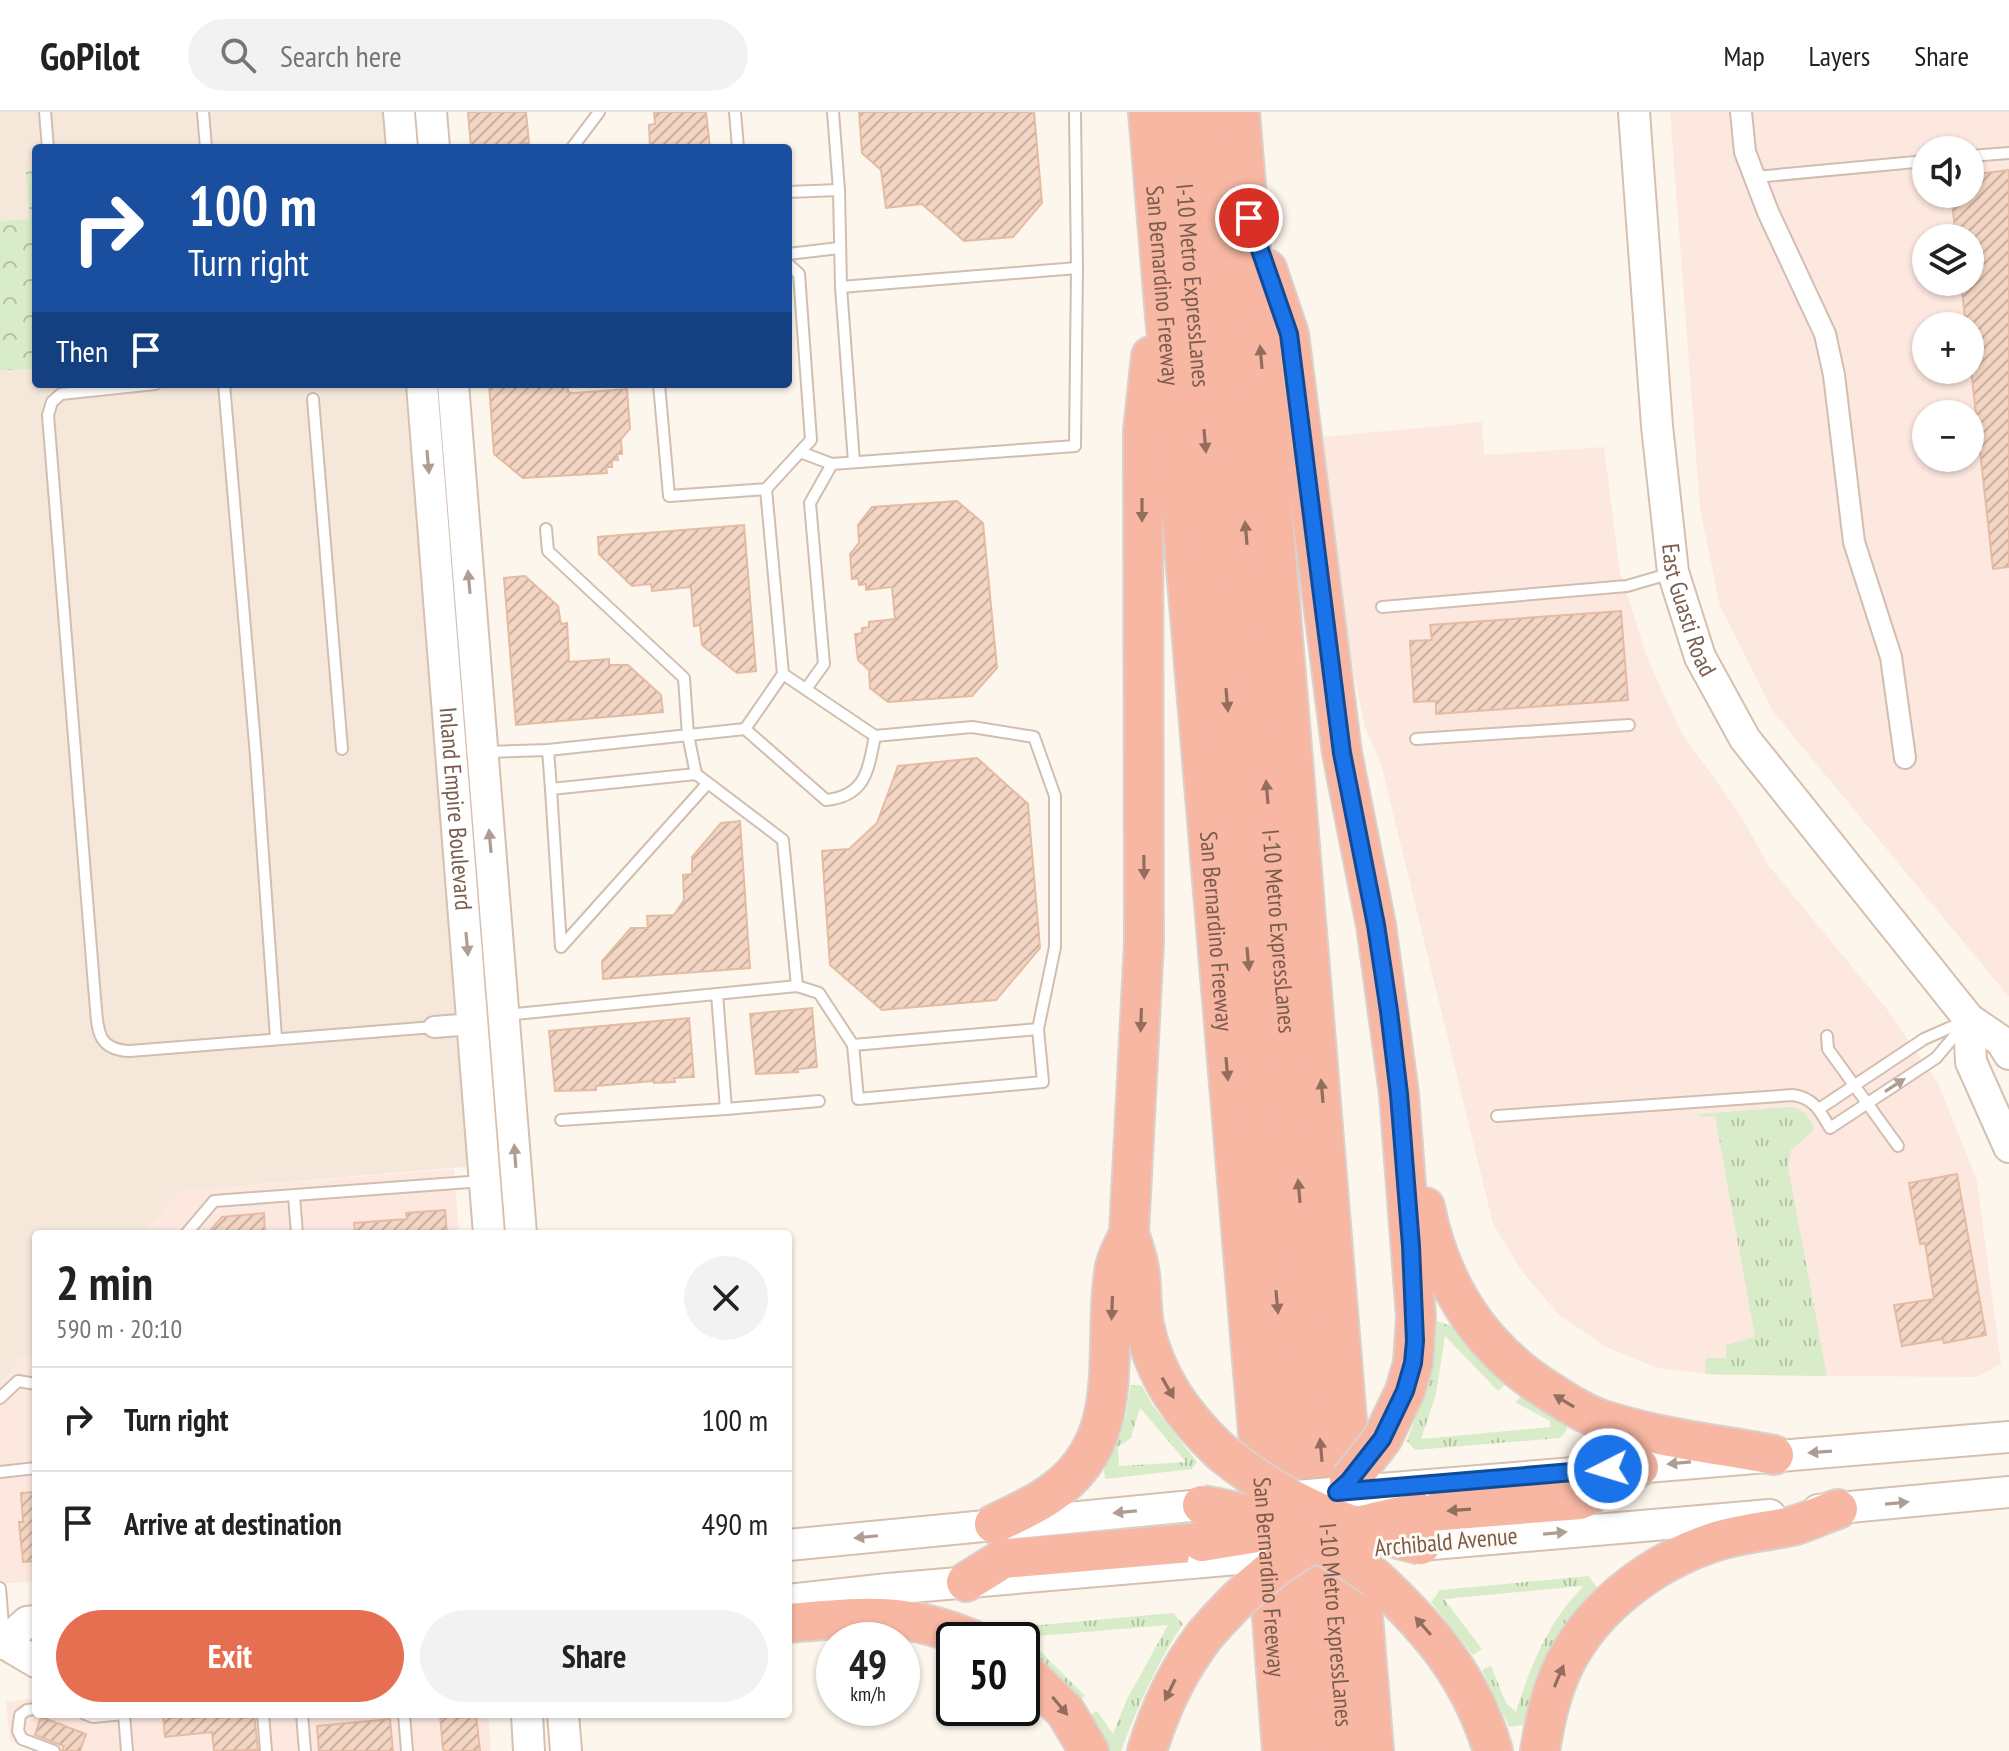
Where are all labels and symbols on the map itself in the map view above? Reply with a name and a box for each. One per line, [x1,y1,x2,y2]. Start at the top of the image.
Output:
street label: I-10 Metro ExpressLanes [1169,182,1217,388]
street label: San Bernardino Freeway [1139,184,1187,387]
pin [1215,184,1283,252]
one-way arrow [1254,345,1267,370]
one-way arrow [1199,429,1212,454]
one-way arrow [422,450,435,475]
one-way arrow [1136,498,1148,523]
one-way arrow [1239,520,1252,545]
street label: East Guasti Road [1655,542,1724,682]
one-way arrow [462,569,475,594]
one-way arrow [1221,688,1234,713]
street label: Inland Empire Boulevard [433,706,479,911]
one-way arrow [1260,779,1273,804]
one-way arrow [483,828,496,853]
street label: I-10 Metro ExpressLanes [1255,828,1303,1034]
street label: San Bernardino Freeway [1193,830,1241,1032]
one-way arrow [1138,855,1151,880]
one-way arrow [460,932,473,957]
one-way arrow [1242,947,1255,972]
one-way arrow [1134,1008,1147,1033]
one-way arrow [1221,1057,1234,1082]
one-way arrow [1315,1078,1328,1103]
one-way arrow [1885,1078,1906,1093]
one-way arrow [508,1143,521,1168]
one-way arrow [1292,1178,1305,1203]
one-way arrow [1271,1290,1284,1315]
one-way arrow [1106,1296,1119,1321]
one-way arrow [1161,1377,1175,1399]
one-way arrow [1553,1394,1575,1408]
position arrow [1566,1427,1650,1511]
one-way arrow [1314,1437,1327,1462]
one-way arrow [1807,1445,1832,1458]
one-way arrow [1666,1457,1691,1470]
street label: San Bernardino Freeway [1247,1476,1292,1678]
one-way arrow [1885,1497,1910,1510]
one-way arrow [1446,1504,1471,1517]
one-way arrow [1112,1506,1137,1519]
street label: Archibald Avenue [1373,1520,1519,1563]
street label: I-10 Metro ExpressLanes [1312,1522,1360,1728]
one-way arrow [1543,1526,1568,1539]
one-way arrow [853,1530,878,1543]
one-way arrow [1415,1617,1432,1637]
speed limit sign: 50 [936,1622,1040,1726]
one-way arrow [1553,1664,1566,1688]
one-way arrow [1164,1679,1177,1702]
one-way arrow [1051,1696,1068,1716]

